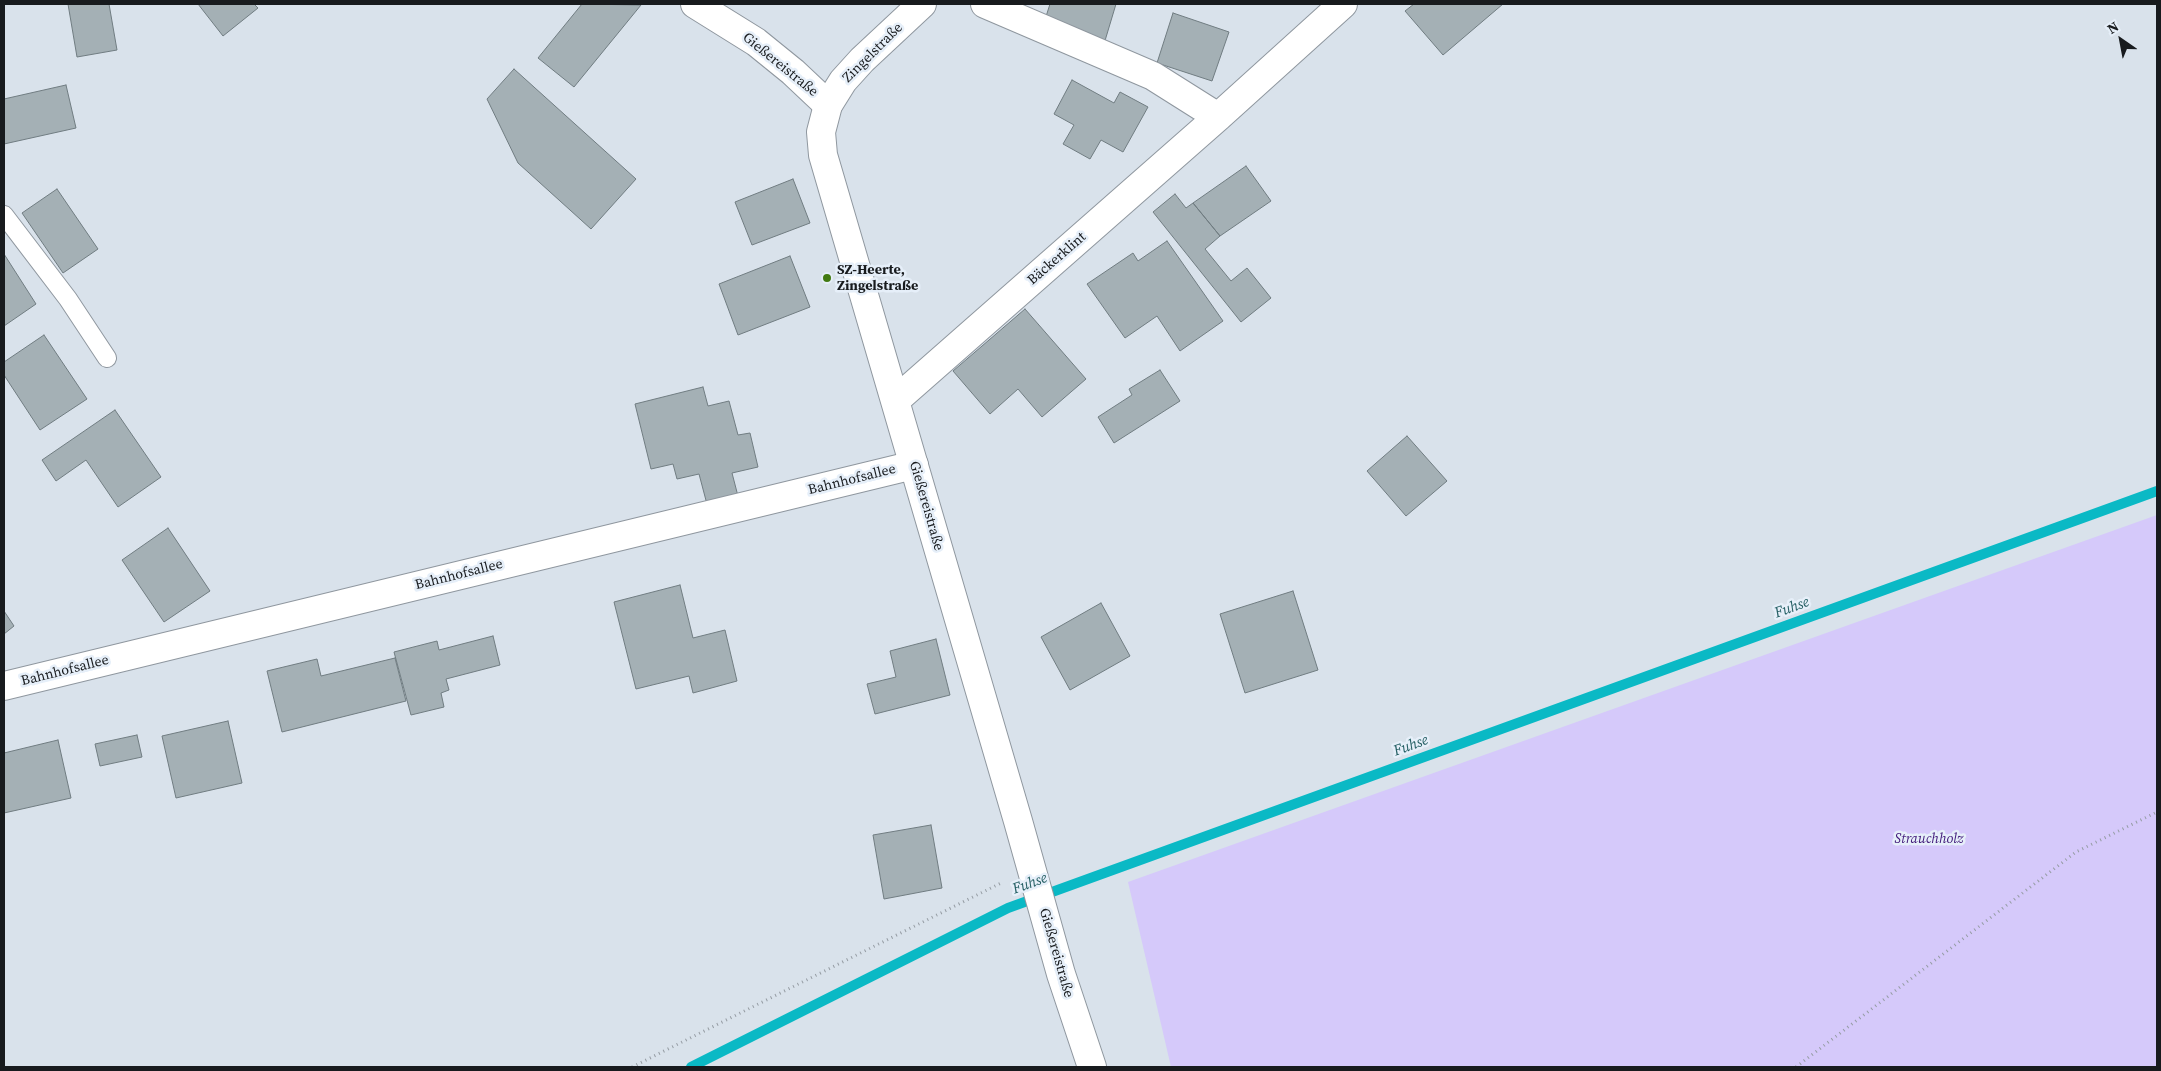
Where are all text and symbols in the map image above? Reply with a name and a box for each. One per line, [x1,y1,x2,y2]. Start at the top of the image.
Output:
north arrow [2096,15,2146,65]
text: N [2103,16,2123,39]
street label: Zingelstraße [840,20,906,86]
street label: Gießereistraße [739,29,821,101]
street label: Bäckerklint [1024,229,1090,289]
place label: SZ-Heerte, Zingelstraße [837,262,918,294]
marker: SZ-Heerte, Zingelstraße [821,272,833,284]
street label: Gießereistraße [905,459,947,553]
street label: Bahnhofsallee [806,461,898,499]
street label: Bahnhofsallee [413,556,505,594]
water label: Fuhse [1772,593,1812,623]
street label: Bahnhofsallee [19,652,111,690]
water label: Fuhse [1391,731,1431,761]
park label: Strauchholz [1894,831,1964,847]
water label: Fuhse [1010,869,1050,899]
street label: Gießereistraße [1035,906,1077,1000]

